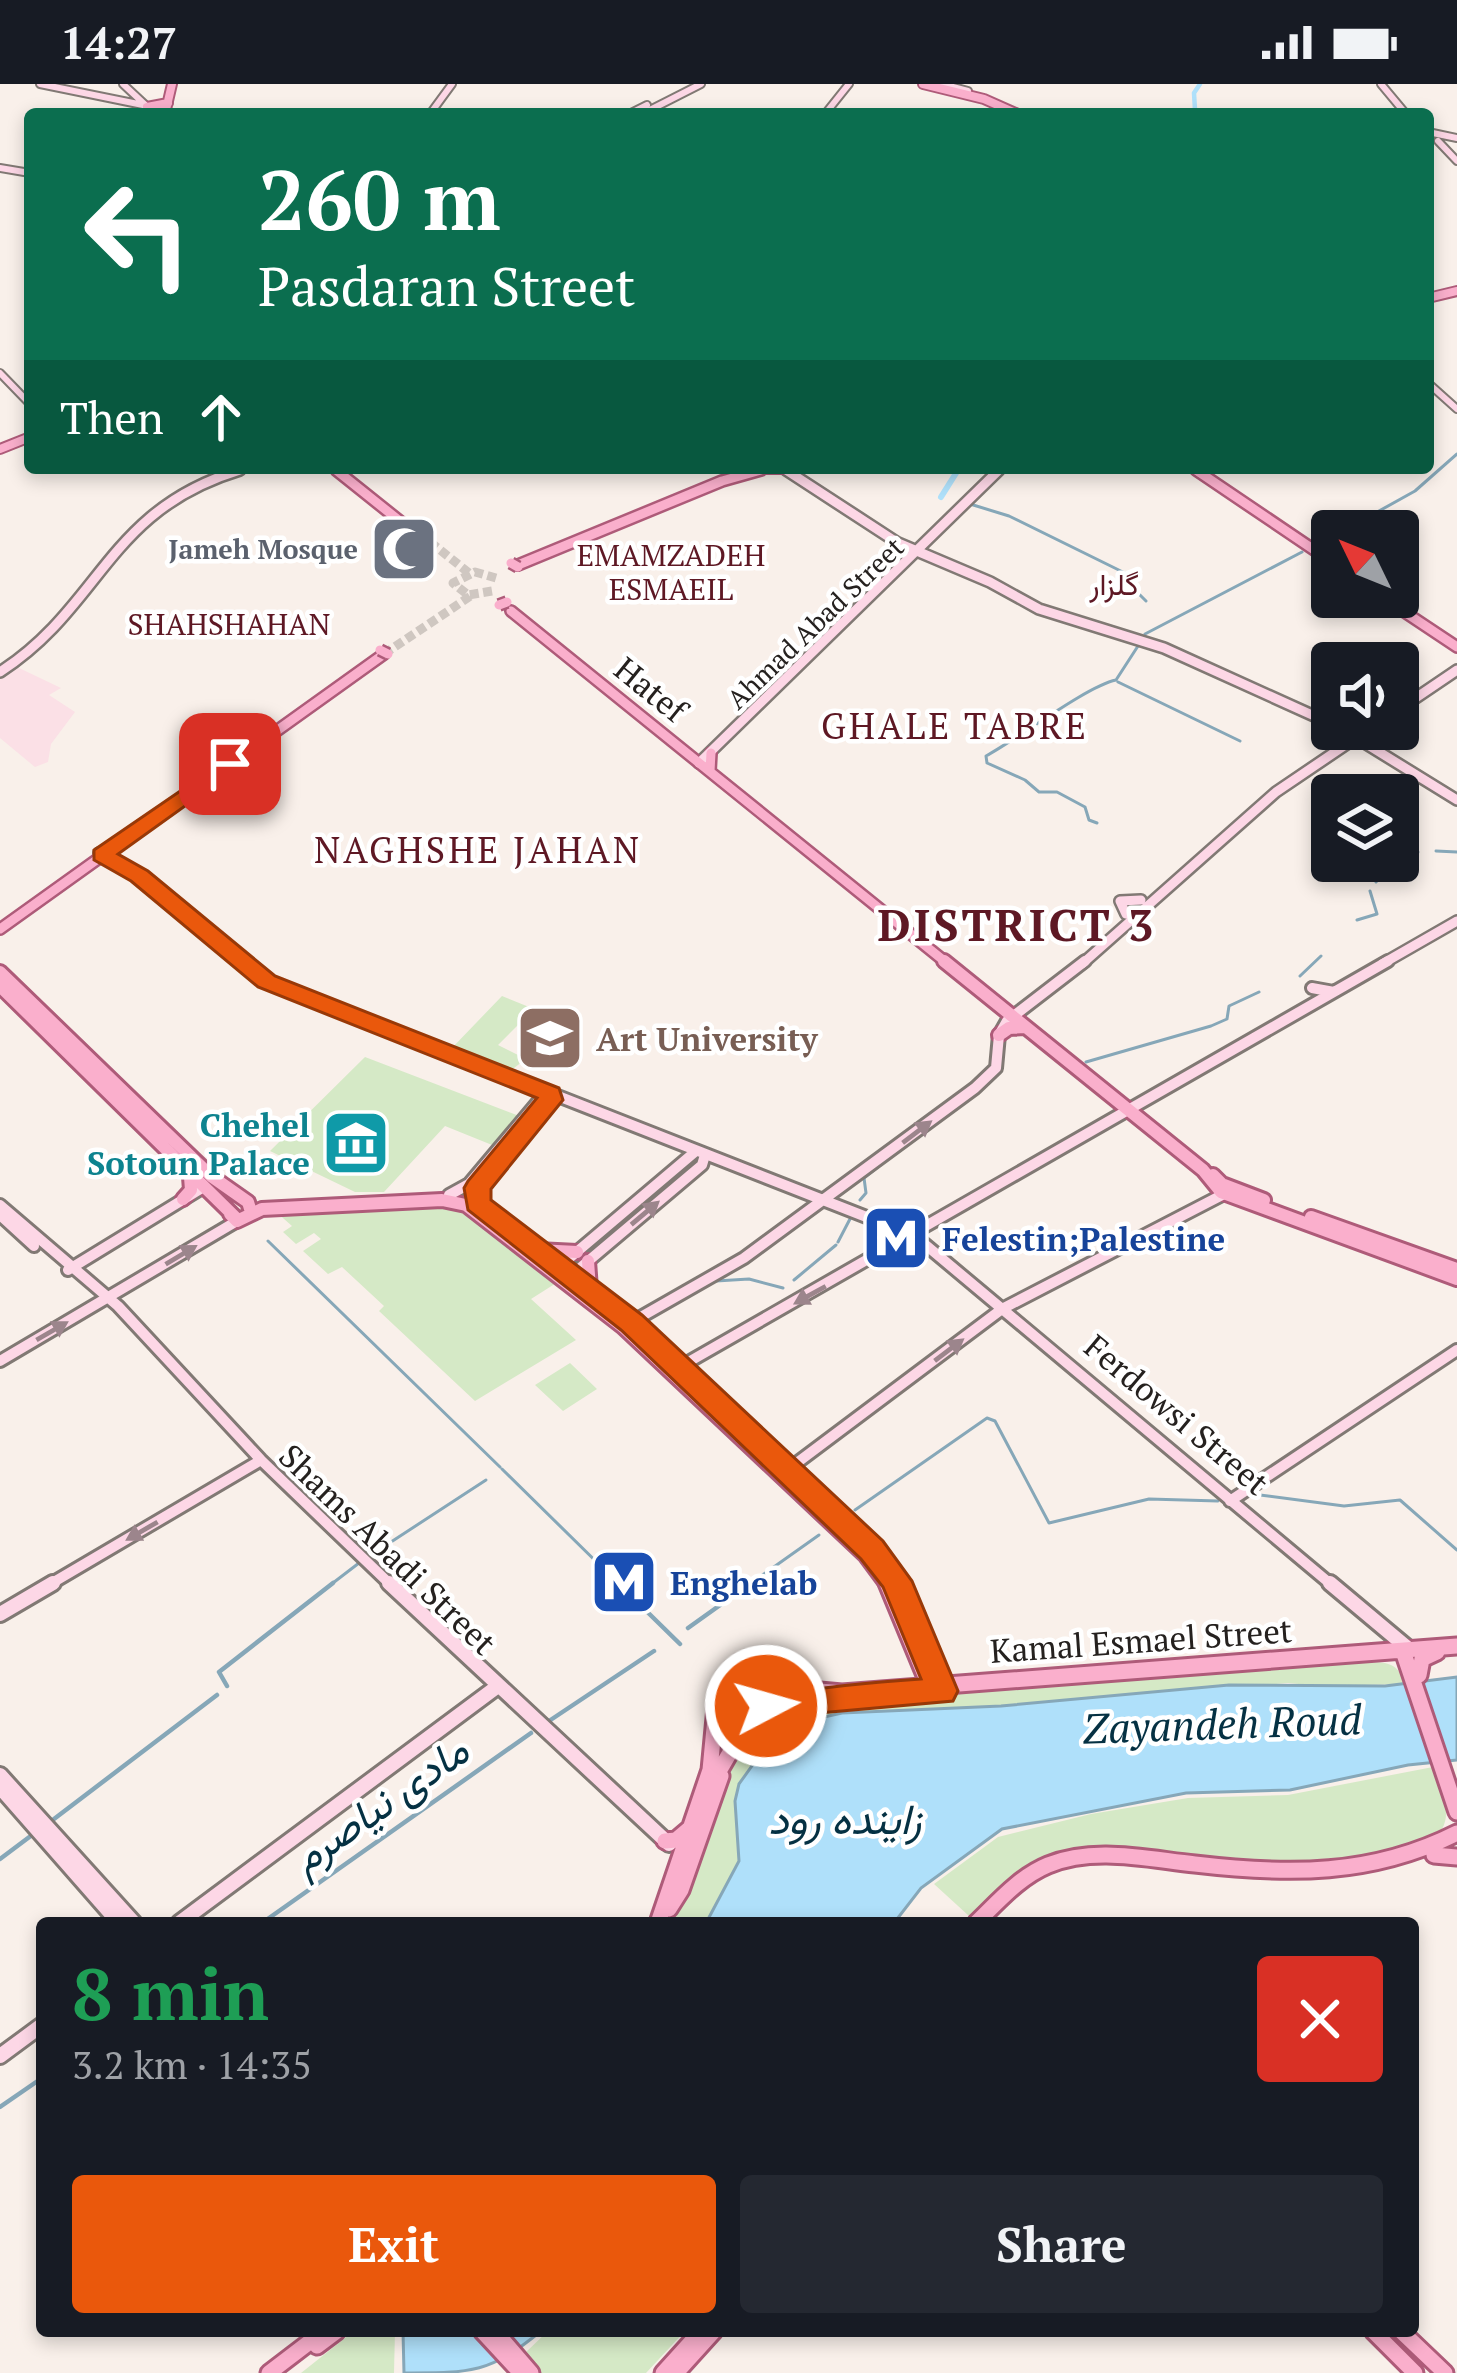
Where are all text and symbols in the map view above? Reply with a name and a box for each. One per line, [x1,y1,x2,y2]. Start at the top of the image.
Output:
text: 14:27 [60,12,177,72]
text: 260 m [258,143,501,254]
icon: left [60,156,216,312]
text: Pasdaran Street [258,250,635,321]
icon: ahead [188,384,254,450]
text: Then [60,387,164,447]
north arrow [1311,510,1419,618]
map controls [1311,510,1419,882]
mosque icon: Jameh Mosque [369,514,439,584]
street label: Ahmad Abad Street [719,529,911,717]
place label: Jameh Mosque [169,531,358,567]
district label: EMAMZADEH ESMAEIL [577,535,765,609]
district label: گلزار [1088,564,1139,604]
district label: SHAHSHAHAN [128,604,331,644]
button: sound [1311,642,1419,750]
street label: Hatef [606,647,698,733]
district label: GHALE TABRE [821,702,1089,749]
pin [179,713,281,815]
icon: arrive [197,731,263,797]
button: layers [1311,774,1419,882]
district label: NAGHSHE JAHAN [314,826,642,873]
district label: DISTRICT 3 [878,894,1156,954]
school or university icon: Art University [515,1003,585,1073]
place label: Art University [596,1017,818,1060]
place label: Chehel Sotoun Palace [87,1103,310,1184]
museum icon: Chehel Sotoun Palace [321,1108,391,1178]
one-way arrow [902,1120,933,1144]
one-way arrow [630,1200,660,1226]
metro station icon: Felestin;Palestine [861,1203,931,1273]
place label: Felestin;Palestine [942,1217,1225,1260]
one-way arrow [164,1245,198,1266]
one-way arrow [793,1283,827,1304]
one-way arrow [35,1322,69,1343]
street label: Ferdowsi Street [1076,1324,1278,1504]
one-way arrow [933,1339,965,1363]
street label: Shams Abadi Street [270,1434,506,1664]
one-way arrow [125,1519,159,1540]
metro station icon: Enghelab [589,1547,659,1617]
place label: Enghelab [670,1561,817,1604]
street label: Kamal Esmael Street [989,1608,1293,1672]
position arrow [703,1643,829,1769]
water label: Zayandeh Roud [1082,1690,1363,1756]
water label: مادی نیاصرم [278,1721,480,1887]
water label: زاینده رود [768,1790,923,1846]
text: 8 min [72,1945,269,2041]
button: close [1257,1956,1383,2082]
text: 3.2 km · 14:35 [72,2038,312,2090]
button: Exit [72,2175,716,2313]
button: Share [740,2175,1383,2313]

